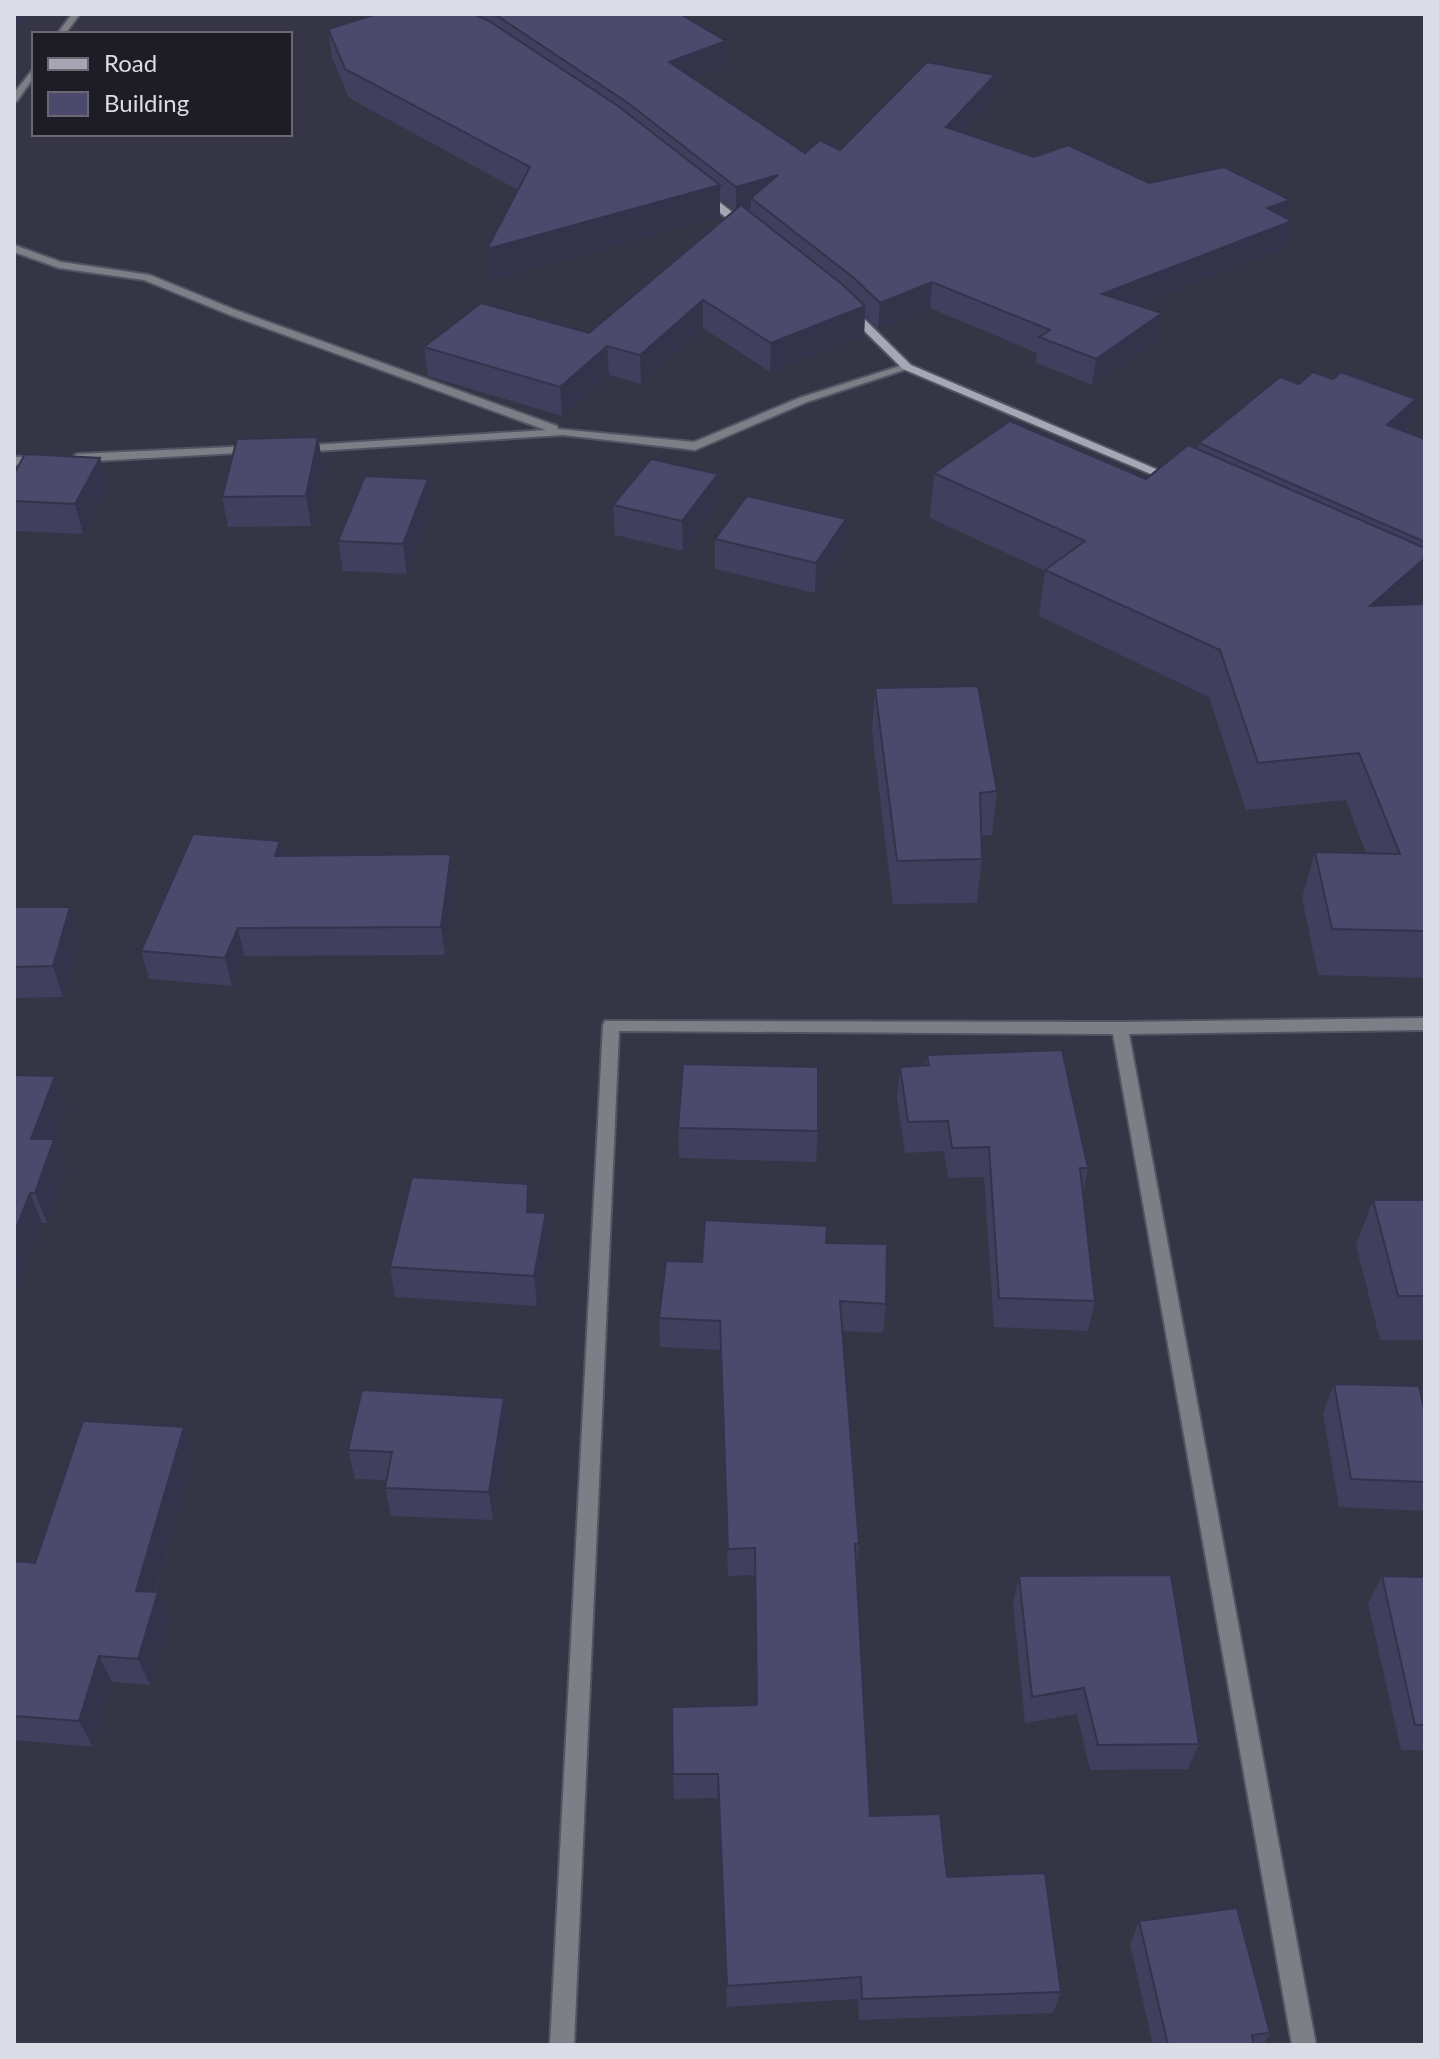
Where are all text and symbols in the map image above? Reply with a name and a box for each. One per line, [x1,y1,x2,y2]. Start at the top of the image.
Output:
legend [32,32,292,136]
text: Road [104,48,157,77]
text: Building [104,88,189,117]

